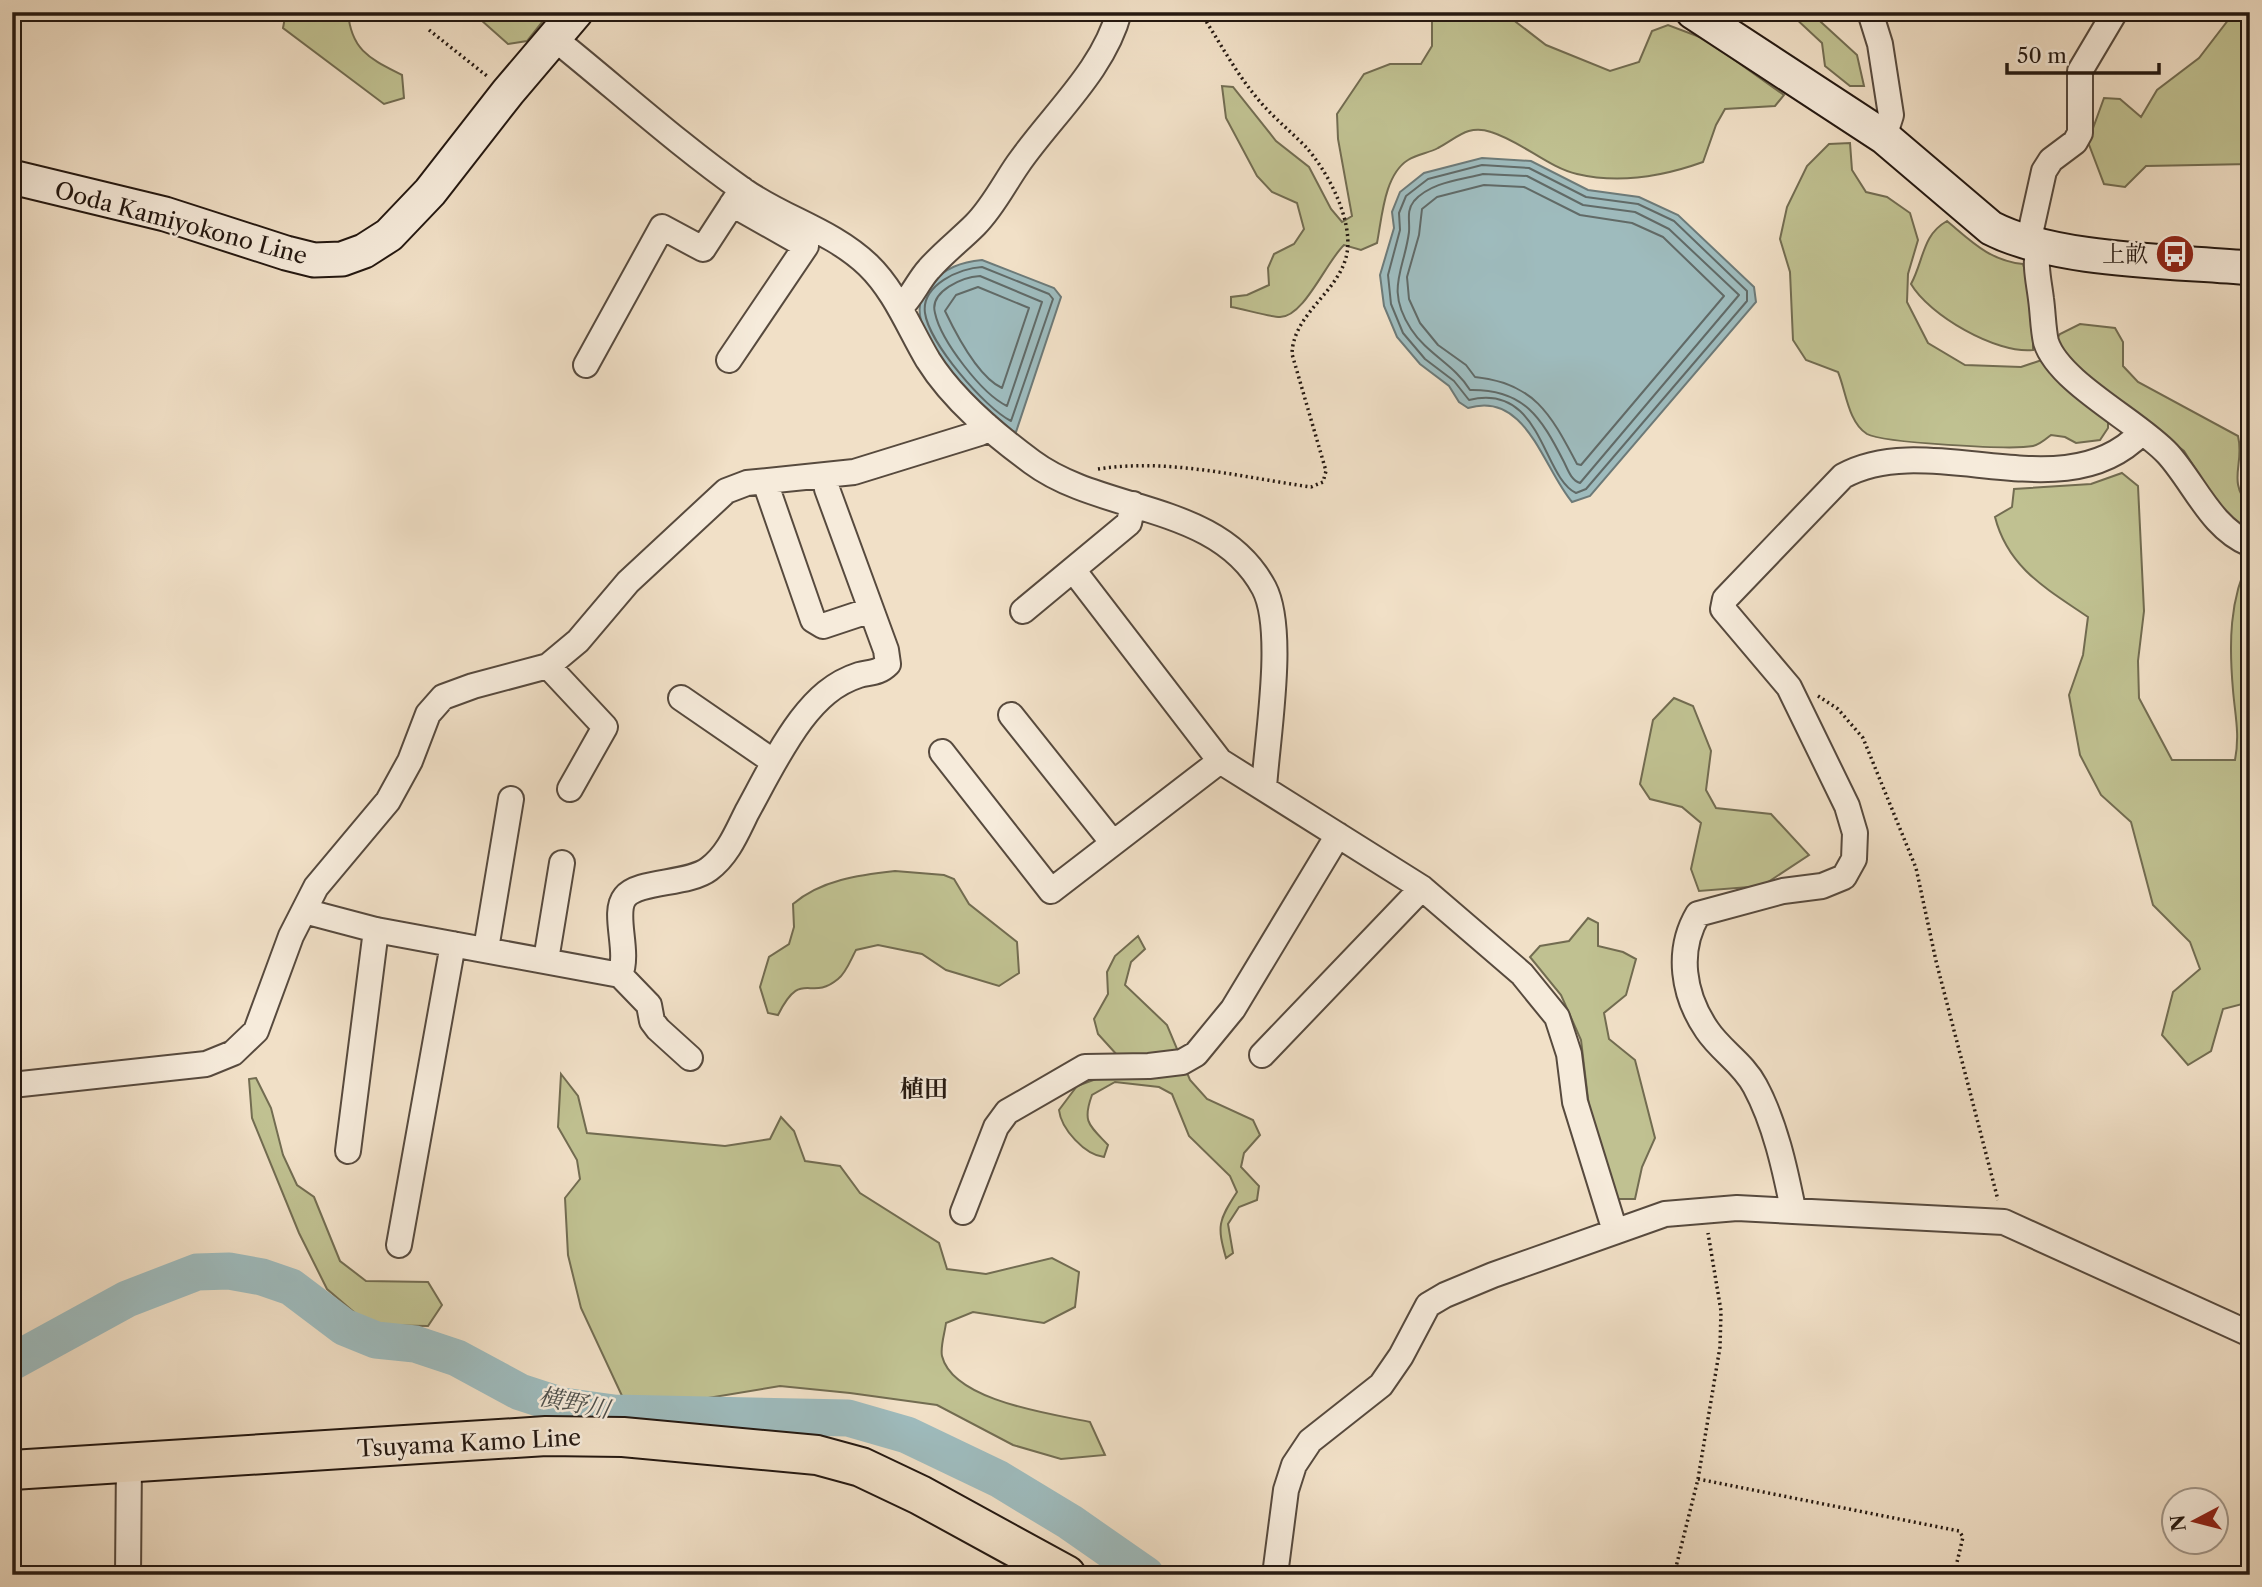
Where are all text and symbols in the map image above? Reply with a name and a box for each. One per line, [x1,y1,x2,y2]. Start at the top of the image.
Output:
scale bar [2007,32,2159,76]
text: 50 m [2017,43,2067,68]
street label: Ooda Kamiyokono Line [52,176,310,270]
bus stop icon: 上畝 [2154,233,2196,275]
place label: 上畝 [2102,240,2148,268]
district label: 植田 [900,1074,948,1103]
water label: 横野川 [536,1381,615,1424]
street label: Tsuyama Kamo Line [356,1423,582,1463]
north arrow [2160,1486,2230,1556]
text: N [2166,1513,2191,1533]

